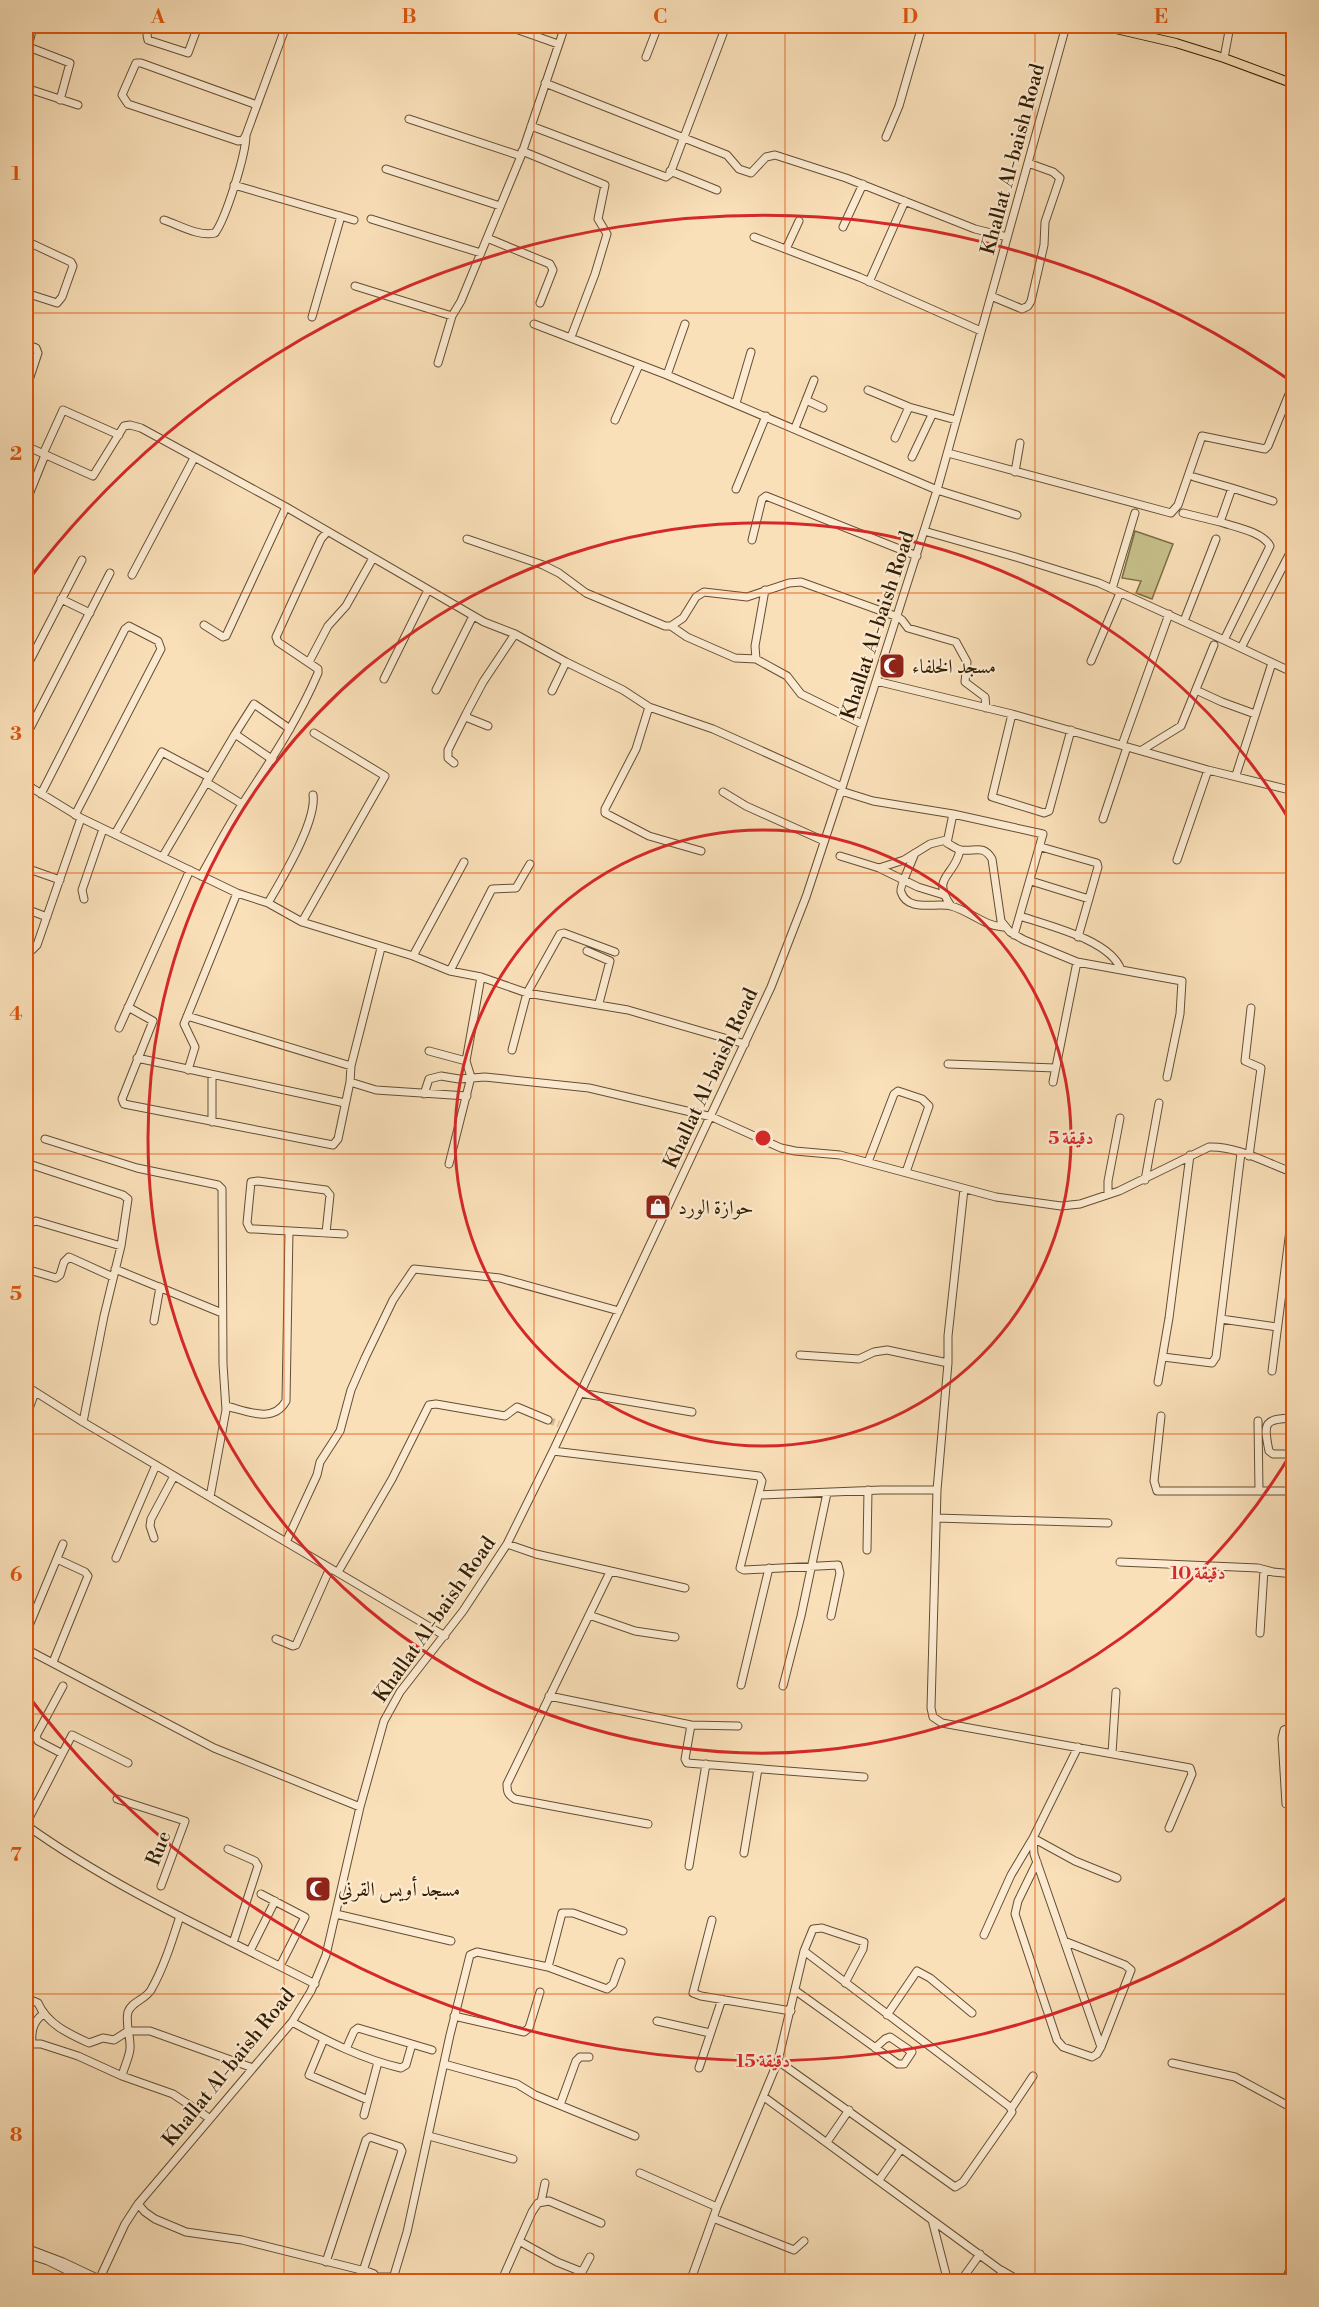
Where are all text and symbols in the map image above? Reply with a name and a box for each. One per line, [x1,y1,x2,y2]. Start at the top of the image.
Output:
text: A [150,5,166,30]
text: B [401,5,417,30]
text: C [653,5,667,30]
text: D [902,5,918,30]
text: E [1154,5,1168,30]
street label: Khallat Al-baish Road [976,61,1051,258]
text: 1 [11,162,21,187]
text: 2 [10,442,22,467]
street label: Khallat Al-baish Road [836,527,921,723]
mosque icon: مسجد الخلفاء [877,651,907,681]
place label: مسجد الخلفاء [912,655,996,680]
text: 3 [10,722,22,747]
street label: Khallat Al-baish Road [658,984,765,1173]
text: 4 [9,1002,23,1027]
text: 5 دقيقة [1048,1127,1094,1150]
centre of rings [753,1128,773,1148]
shop icon: حوازة الورد [643,1192,673,1222]
place label: حوازة الورد [678,1196,754,1221]
text: 5 [10,1282,22,1307]
street label: Khallat Al-baish Road [369,1532,502,1708]
text: 10 دقيقة [1170,1562,1226,1585]
text: 6 [10,1563,23,1588]
street label: Rue [141,1828,178,1870]
text: 7 [10,1843,22,1868]
mosque icon: مسجد أويس القرني [303,1874,333,1904]
place label: مسجد أويس القرني [338,1875,460,1905]
street label: Khallat Al-baish Road [158,1983,301,2152]
text: 15 دقيقة [736,2050,790,2073]
text: 8 [10,2123,23,2148]

